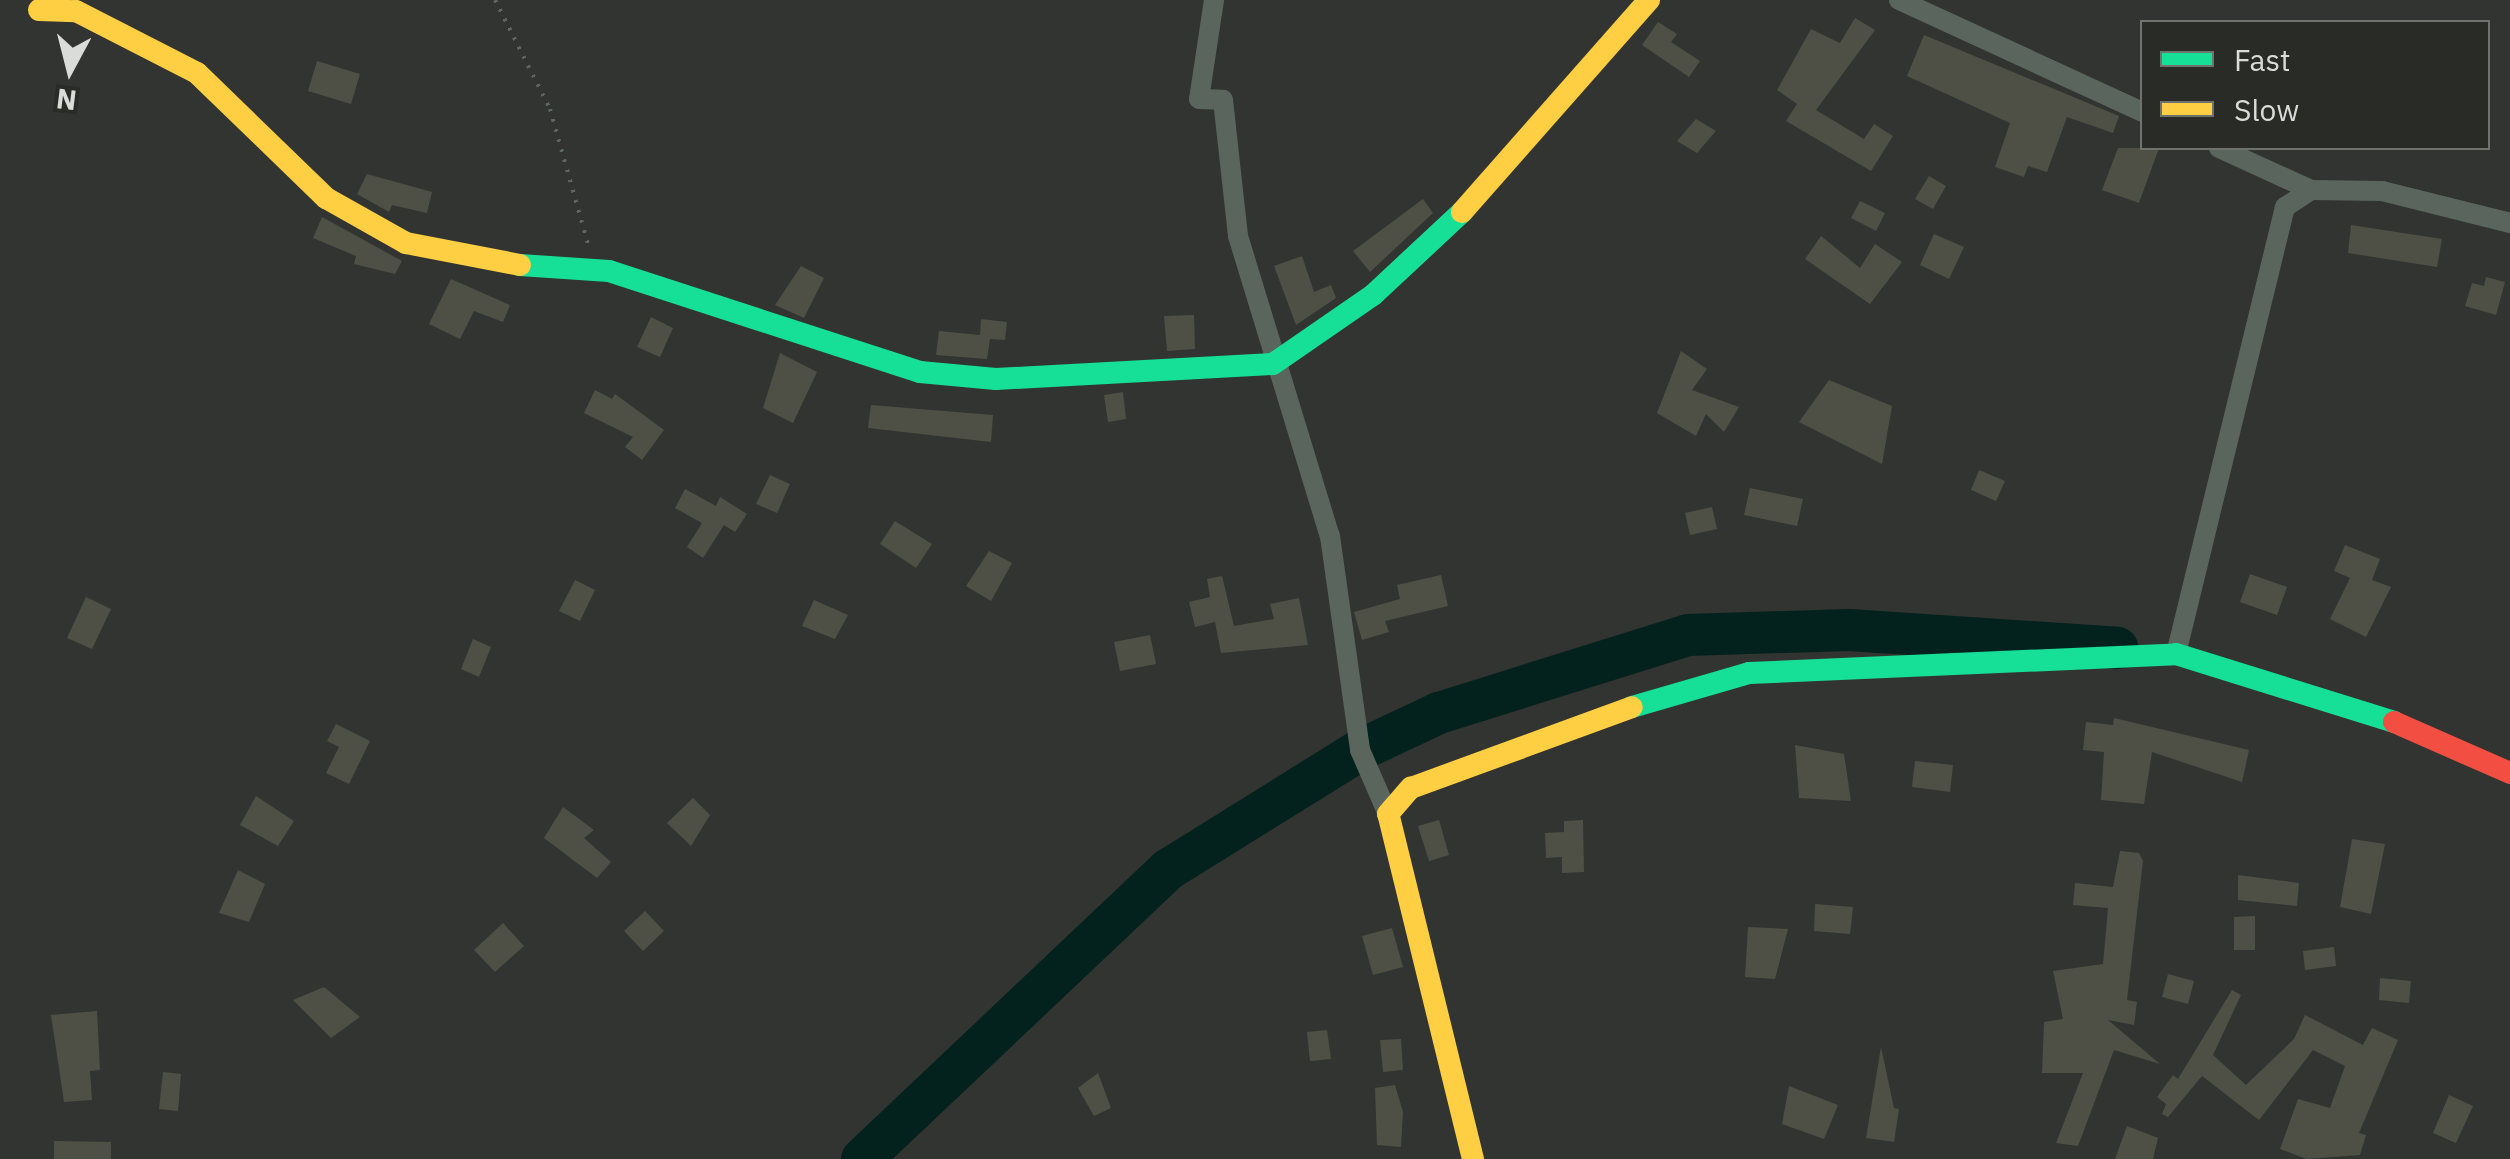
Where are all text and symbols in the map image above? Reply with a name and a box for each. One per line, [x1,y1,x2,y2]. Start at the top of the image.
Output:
north arrow [20,20,120,120]
legend [2140,20,2490,150]
text: Fast [2234,40,2291,79]
text: N [54,81,79,120]
text: Slow [2234,90,2299,129]

